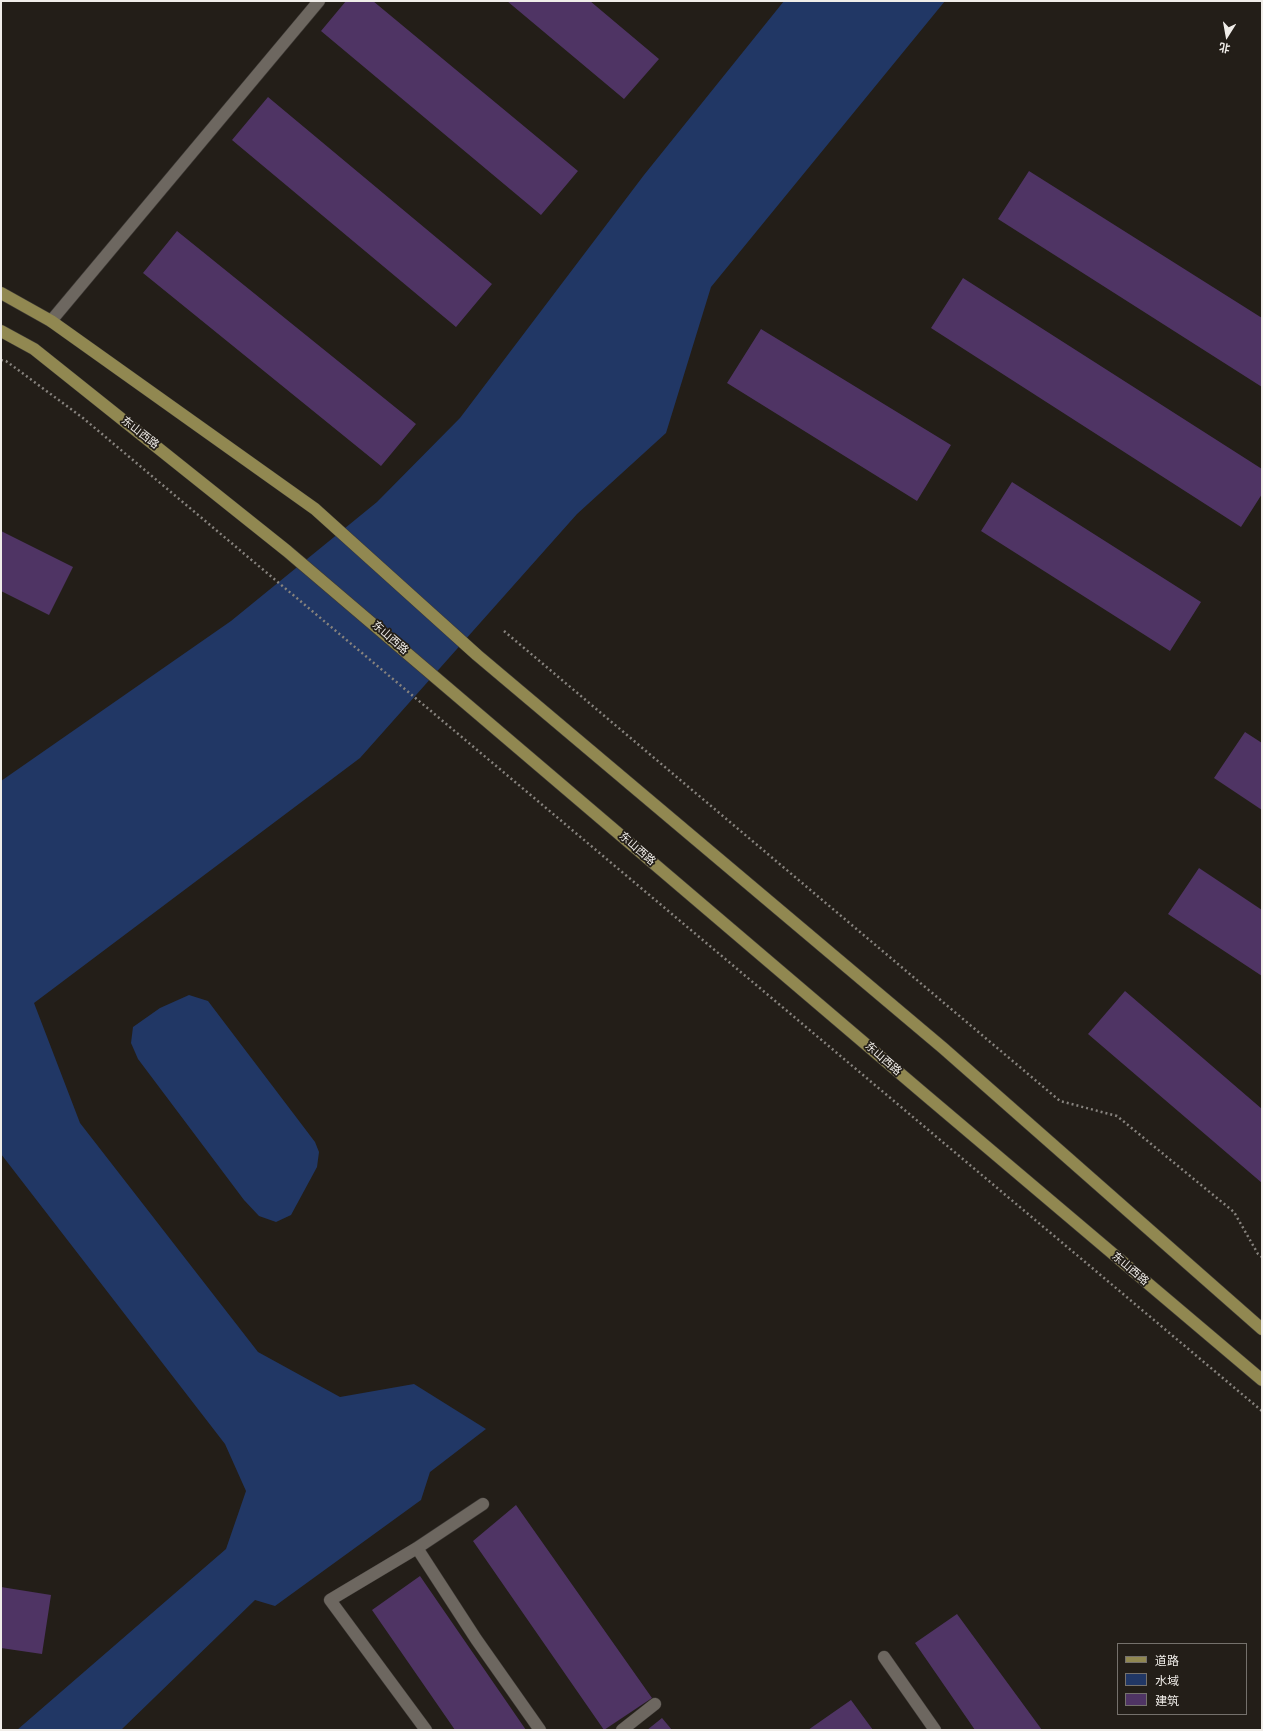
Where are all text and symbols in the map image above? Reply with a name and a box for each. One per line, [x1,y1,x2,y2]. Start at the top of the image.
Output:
north arrow [1207,16,1247,56]
text: 北 [1218,41,1231,55]
street label: 东山西路 [119,414,161,452]
street label: 东山西路 [369,619,411,657]
street label: 东山西路 [616,830,658,868]
street label: 东山西路 [862,1040,904,1078]
street label: 东山西路 [1109,1250,1151,1288]
legend [1117,1643,1247,1715]
text: 道路 [1155,1654,1179,1668]
text: 水域 [1155,1674,1179,1688]
text: 建筑 [1155,1694,1179,1708]

